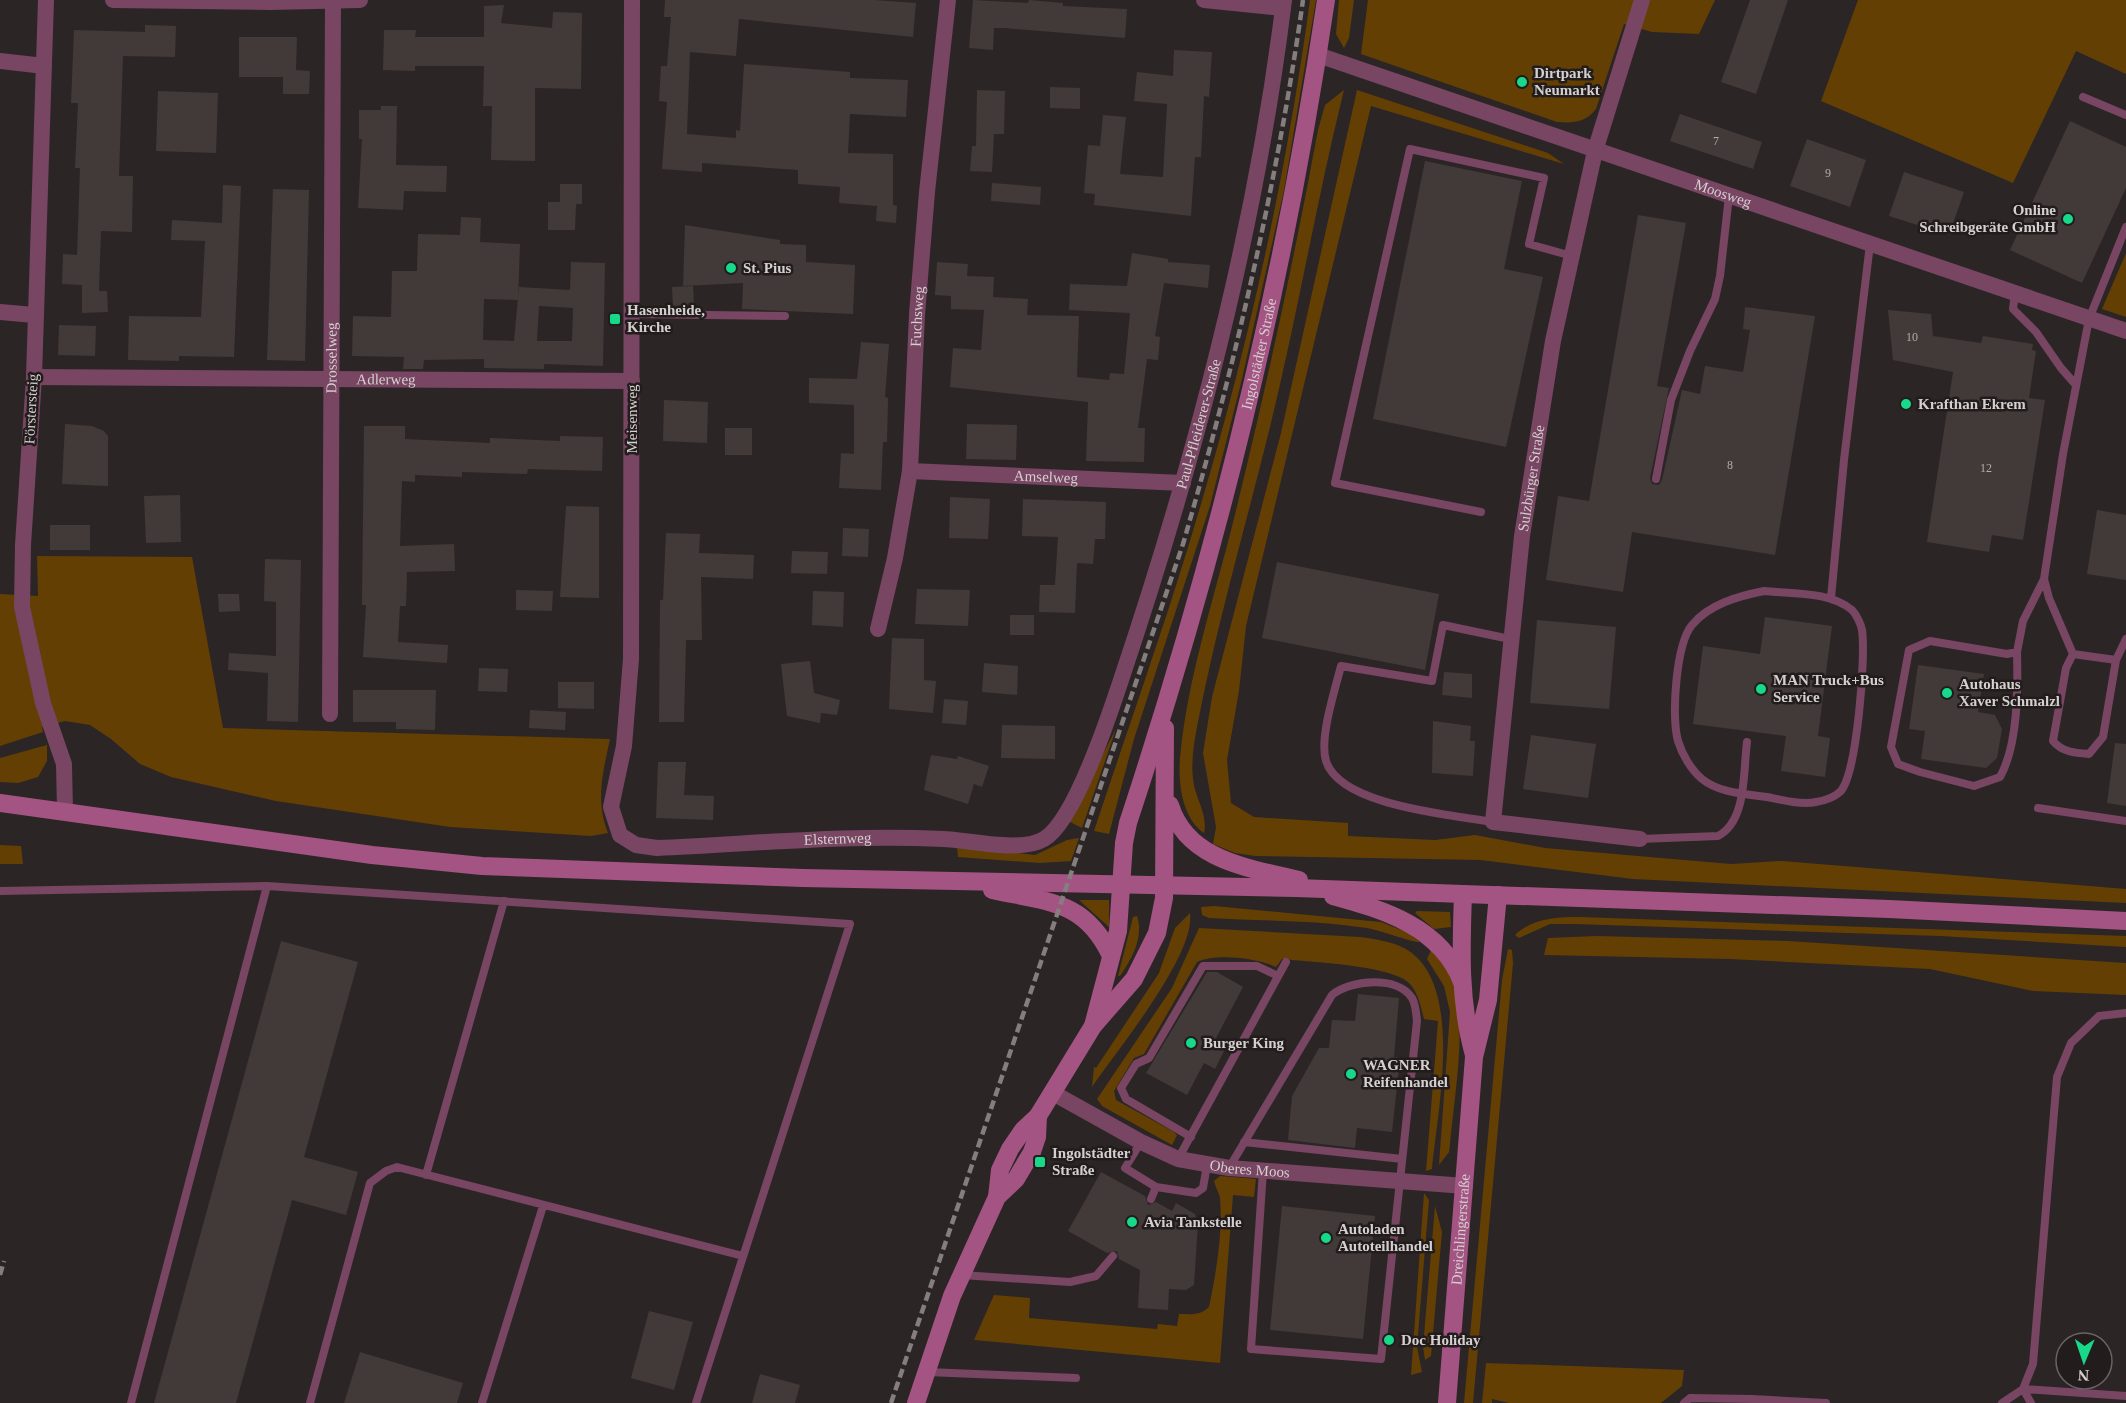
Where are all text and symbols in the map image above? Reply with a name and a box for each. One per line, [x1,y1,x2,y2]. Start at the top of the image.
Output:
place label: Dirtpark Neumarkt [1534,65,1600,98]
marker: Dirtpark Neumarkt [1515,75,1529,89]
house number: 7 [1713,134,1719,148]
house number: 9 [1825,166,1831,180]
street label: Moosweg [1692,176,1754,211]
place label: Online Schreibgeräte GmbH [1919,202,2056,235]
marker: Online Schreibgeräte GmbH [2061,212,2075,226]
place label: St. Pius [743,260,792,276]
marker: St. Pius [724,261,738,275]
street label: Fuchsweg [908,285,927,347]
street label: Ingolstädter Straße [1238,296,1280,411]
place label: Hasenheide, Kirche [627,302,705,335]
marker: Hasenheide, Kirche [608,312,622,326]
street label: Drosselweg [323,322,340,393]
house number: 10 [1906,330,1918,344]
street label: Paul-Pfleiderer-Straße [1173,357,1224,491]
street label: Adlerweg [356,371,416,388]
street label: Förstersteig [21,373,41,445]
street label: Meisenweg [624,384,640,454]
place label: Krafthan Ekrem [1918,396,2026,412]
marker: Krafthan Ekrem [1899,397,1913,411]
street label: Sulzbürger Straße [1515,423,1548,533]
house number: 8 [1727,458,1733,472]
house number: 12 [1980,461,1992,475]
street label: Amselweg [1013,468,1079,486]
place label: MAN Truck+Bus Service [1773,672,1884,705]
place label: Autohaus Xaver Schmalzl [1959,676,2060,709]
marker: MAN Truck+Bus Service [1754,682,1768,696]
marker: Autohaus Xaver Schmalzl [1940,686,1954,700]
street label: Elsternweg [803,830,872,848]
place label: Burger King [1203,1035,1284,1051]
marker: Burger King [1184,1036,1198,1050]
place label: WAGNER Reifenhandel [1363,1057,1448,1090]
marker: WAGNER Reifenhandel [1344,1067,1358,1081]
place label: Ingolstädter Straße [1052,1145,1131,1178]
marker: Ingolstädter Straße [1033,1155,1047,1169]
street label: Oberes Moos [1208,1157,1291,1181]
street label: Dreichlingerstraße [1448,1173,1473,1286]
place label: Avia Tankstelle [1144,1214,1242,1230]
marker: Avia Tankstelle [1125,1215,1139,1229]
place label: Autoladen Autoteilhandel [1338,1221,1433,1254]
marker: Autoladen Autoteilhandel [1319,1231,1333,1245]
north arrow [2054,1331,2114,1391]
place label: Doc Holiday [1401,1332,1481,1348]
marker: Doc Holiday [1382,1333,1396,1347]
text: N [2077,1367,2090,1384]

